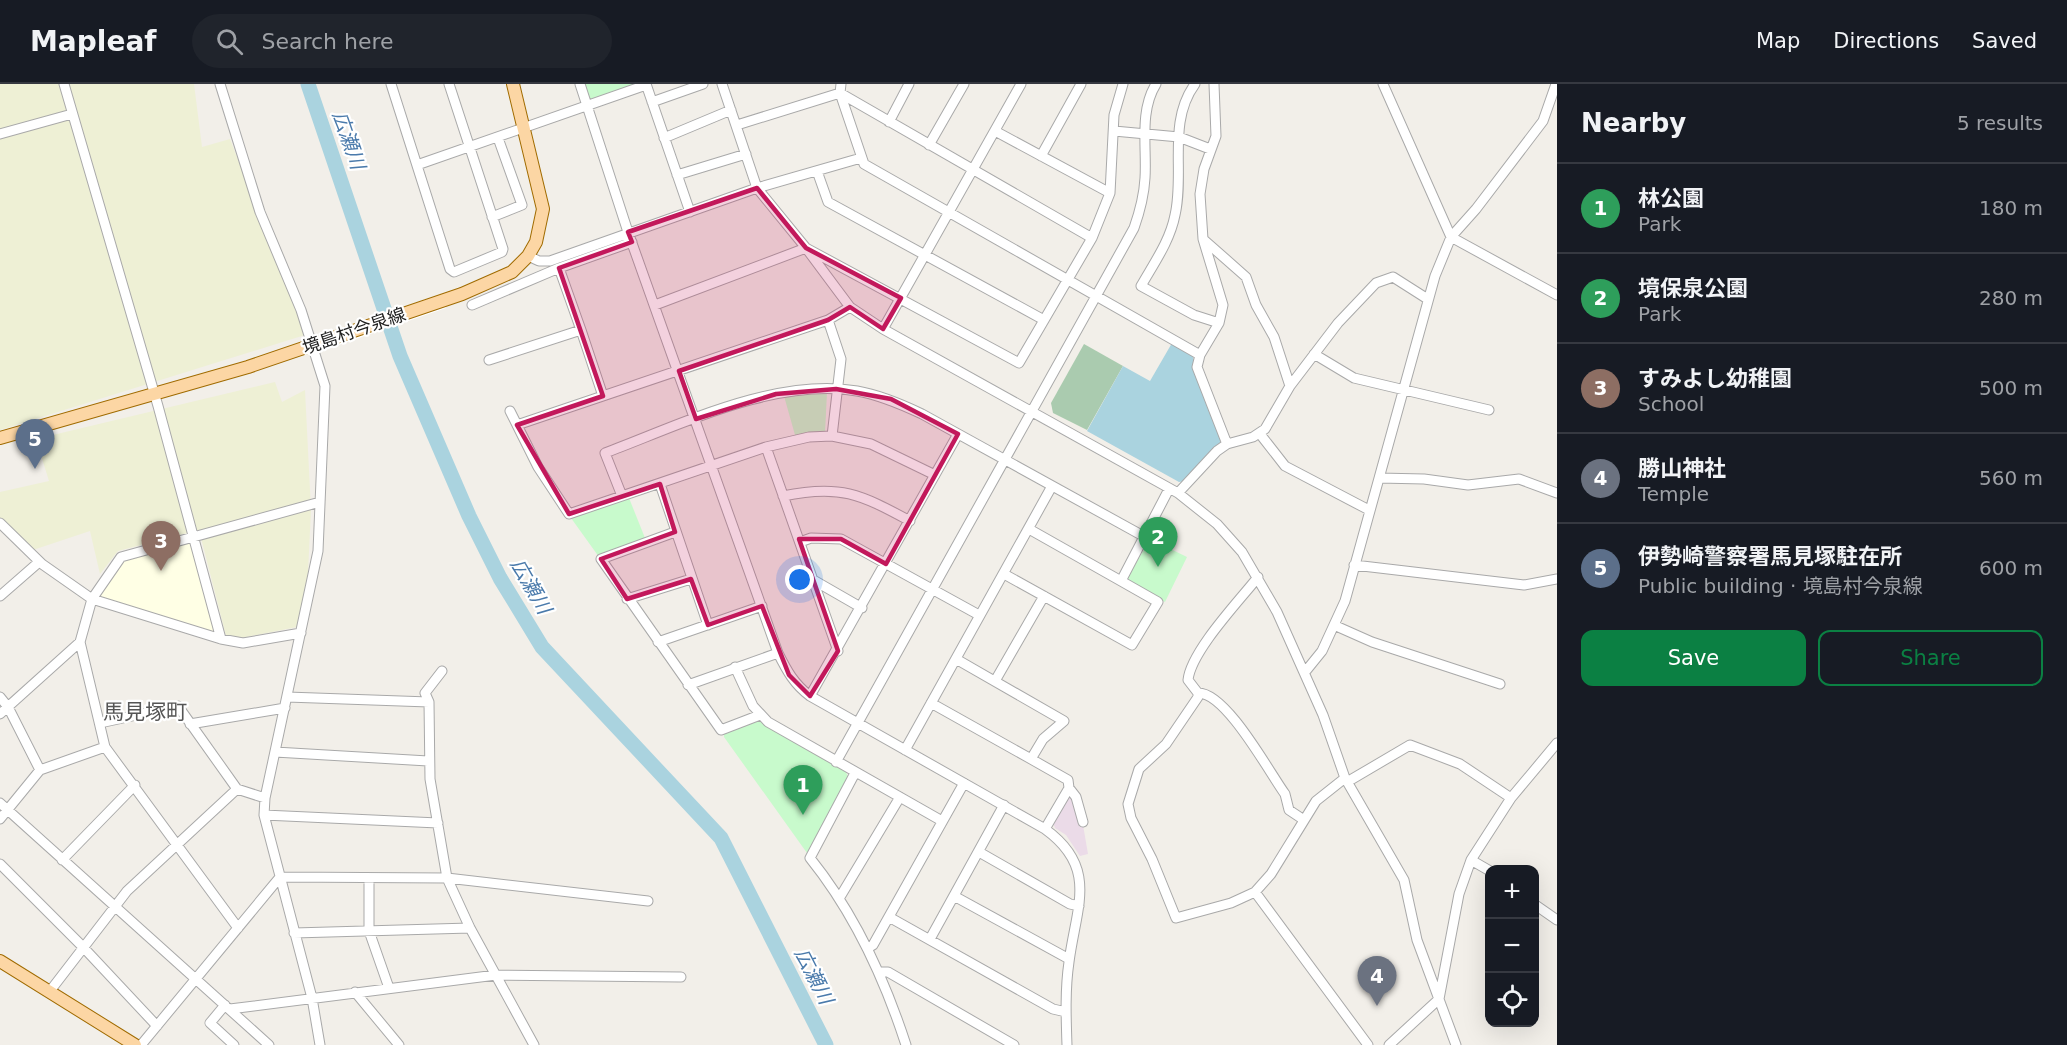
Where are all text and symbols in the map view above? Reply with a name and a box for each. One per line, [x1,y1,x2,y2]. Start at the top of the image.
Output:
search box [192,14,612,68]
text: Mapleaf [30,25,156,58]
icon: search [213,25,246,58]
text: Search here [261,29,394,54]
text: Map [1756,29,1800,53]
text: Directions [1833,29,1939,53]
text: Saved [1972,29,2037,53]
water label: 広瀬川 [328,108,371,174]
text: Nearby [1581,108,1686,138]
text: 5 results [1957,111,2043,135]
text: 林公園 [1638,186,1704,211]
text: 1 [1594,196,1607,220]
text: 180 m [1979,196,2043,220]
text: Park [1638,212,1681,236]
text: 境保泉公園 [1638,276,1748,301]
text: 2 [1594,286,1607,310]
text: 280 m [1979,286,2043,310]
text: Park [1638,302,1681,326]
street label: 境島村今泉線 [299,303,408,358]
text: すみよし幼稚園 [1638,366,1792,391]
text: 3 [1594,376,1607,400]
text: 500 m [1979,376,2043,400]
text: School [1638,392,1704,416]
pin: 5 [15,420,54,469]
text: 勝山神社 [1638,456,1726,481]
text: 4 [1594,466,1607,490]
text: 560 m [1979,466,2043,490]
text: Temple [1638,482,1709,506]
pin: 2 [1138,518,1178,567]
pin: 3 [142,522,180,571]
text: 伊勢崎警察署馬見塚駐在所 [1638,544,1902,569]
water label: 広瀬川 [506,554,557,620]
text: 5 [1594,556,1607,580]
text: 600 m [1979,556,2043,580]
your location [785,565,814,594]
text: Public building · 境島村今泉線 [1638,574,1923,598]
button: Save [1581,630,1806,686]
button: Share [1818,630,2043,686]
district label: 馬見塚町 [103,700,187,724]
pin: 1 [784,766,822,815]
map controls [1485,865,1539,1027]
button: + [1485,865,1539,919]
button: − [1485,919,1539,973]
water label: 広瀬川 [790,944,839,1010]
pin: 4 [1358,956,1396,1006]
button: locate [1485,973,1539,1027]

